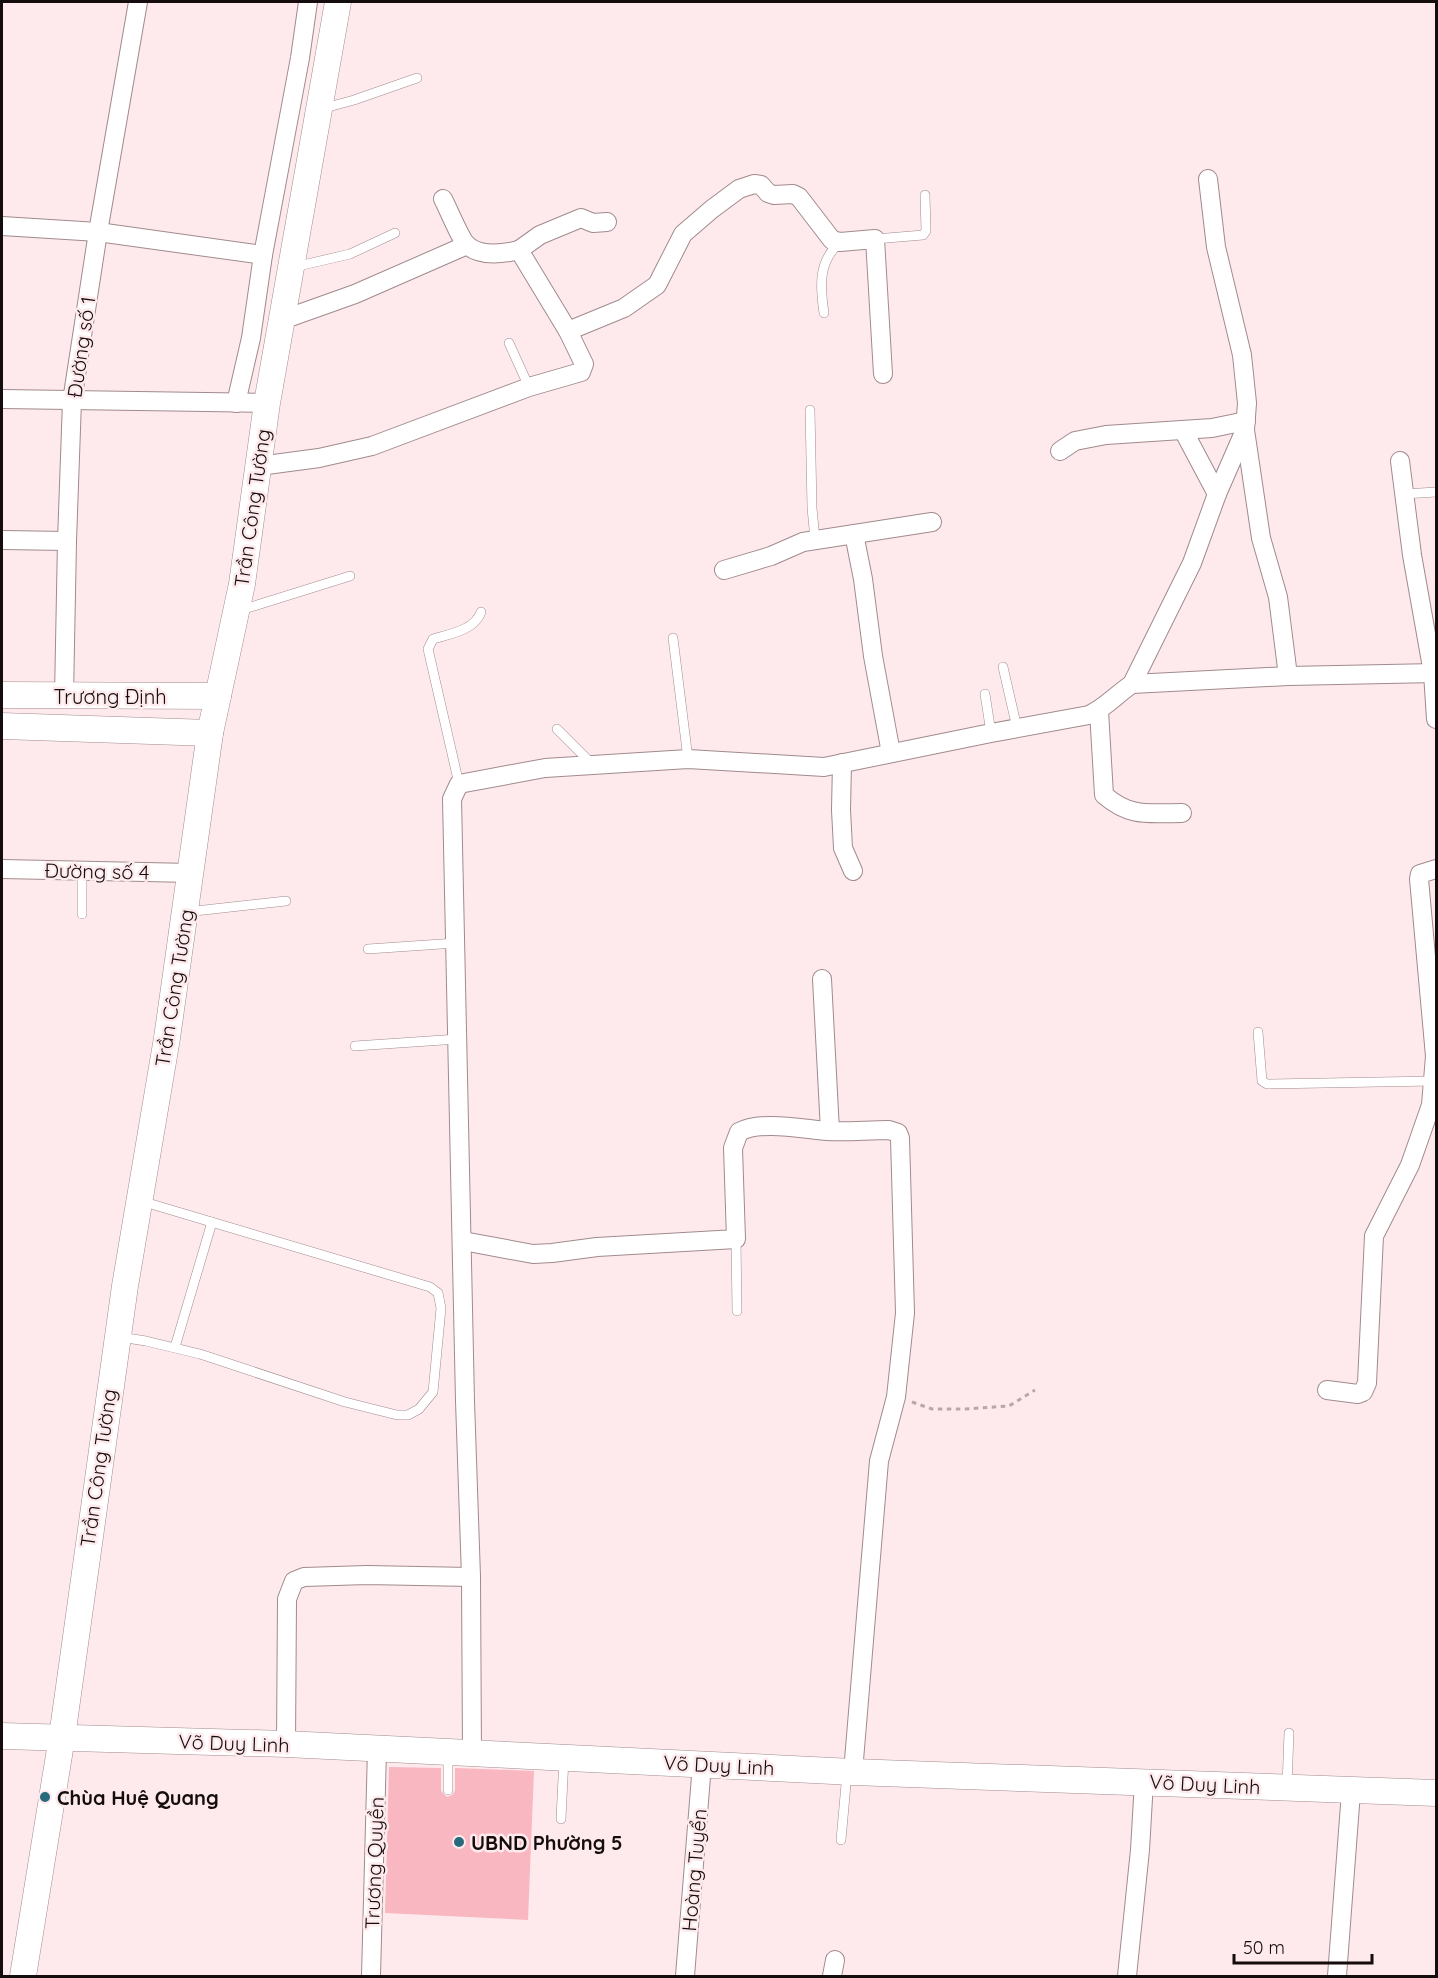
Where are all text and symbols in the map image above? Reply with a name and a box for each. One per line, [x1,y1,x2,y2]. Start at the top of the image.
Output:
street label: Đường số 1 [62,295,100,399]
street label: Trần Công Tường [229,427,275,589]
street label: Trương Định [53,684,167,709]
street label: Đường số 4 [44,858,150,884]
street label: Trần Công Tường [149,907,199,1069]
street label: Trần Công Tường [75,1387,121,1549]
street label: Võ Duy Linh [178,1729,290,1757]
street label: Võ Duy Linh [663,1750,775,1780]
street label: Võ Duy Linh [1149,1769,1261,1799]
place label: Chùa Huệ Quang [57,1785,219,1810]
marker: Chùa Huệ Quang [38,1790,52,1804]
street label: Trương Quyền [359,1796,389,1930]
street label: Hoàng Tuyển [676,1808,712,1932]
place label: UBND Phường 5 [471,1830,623,1855]
marker: UBND Phường 5 [452,1835,466,1849]
scale bar [1234,1927,1372,1965]
text: 50 m [1243,1936,1285,1959]

